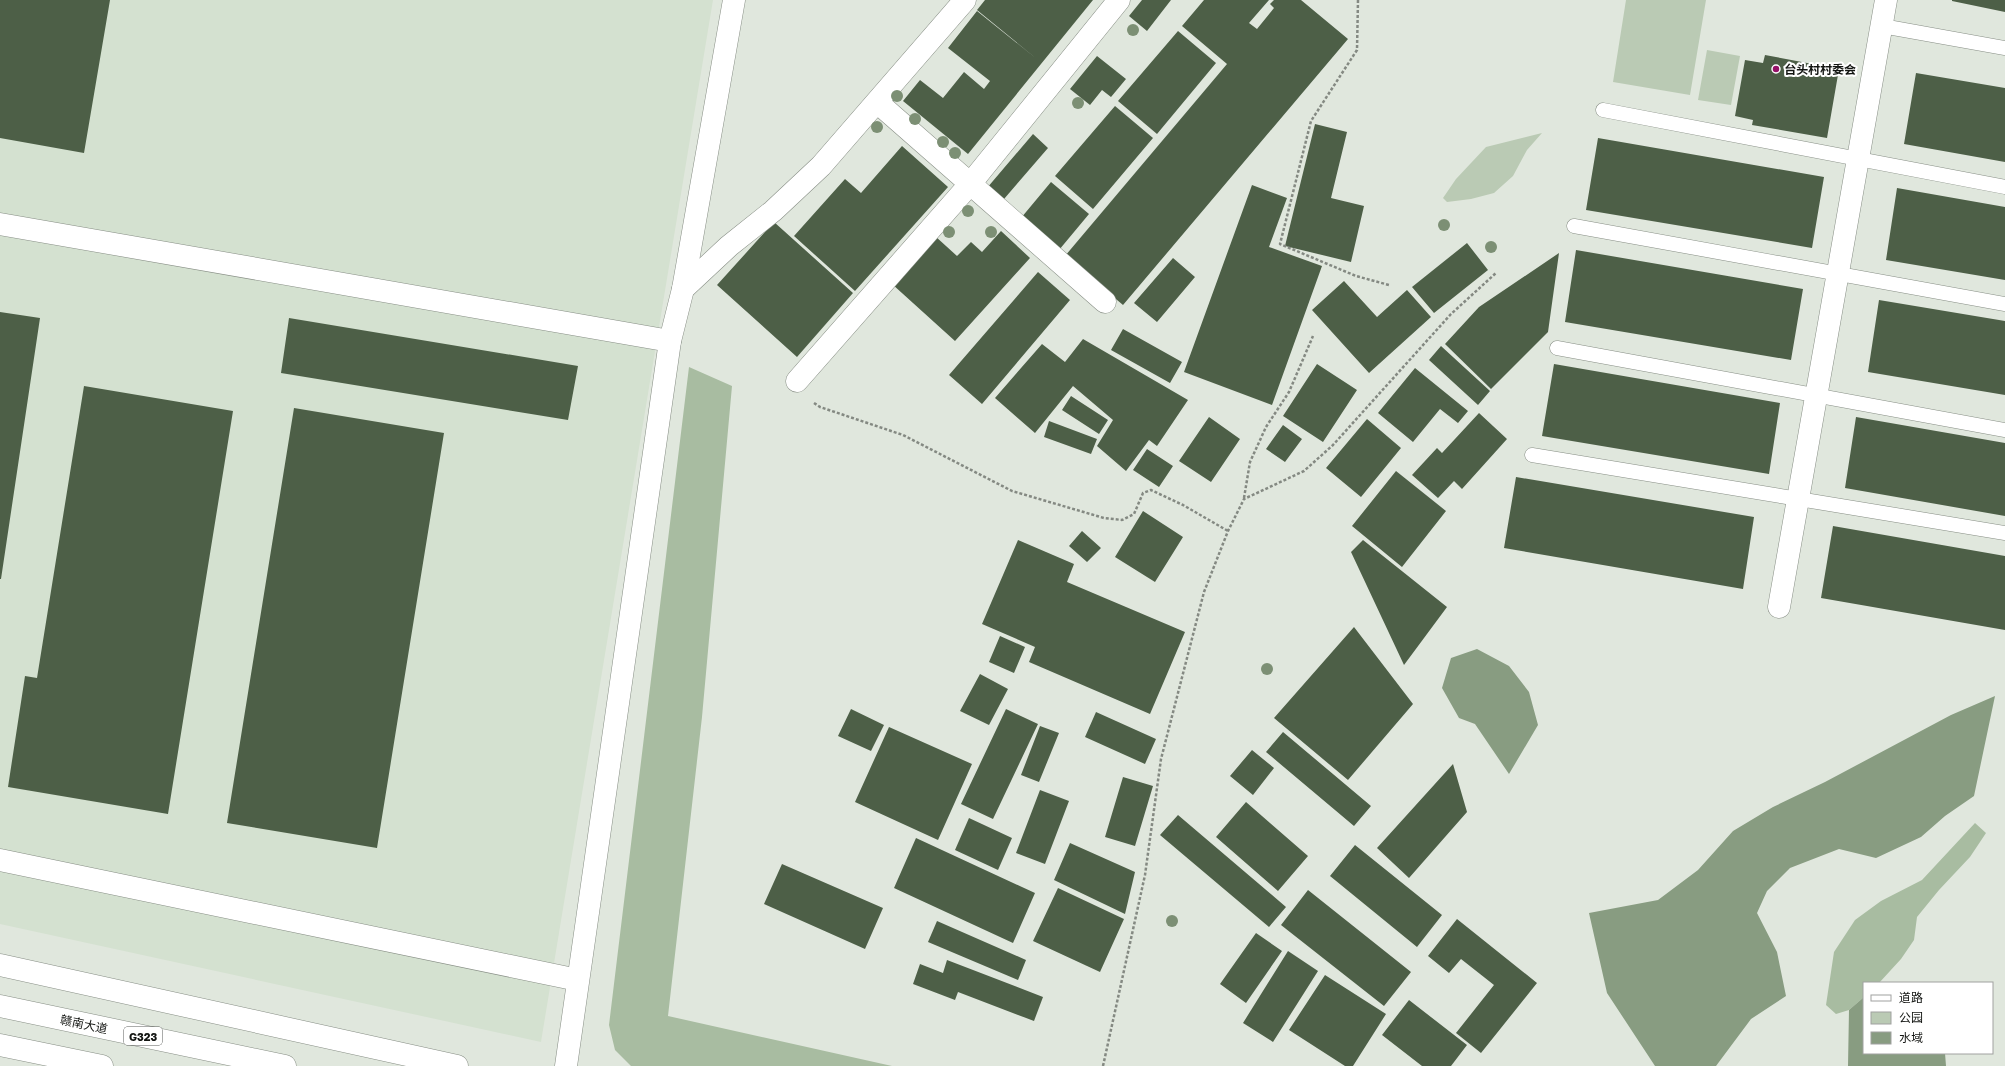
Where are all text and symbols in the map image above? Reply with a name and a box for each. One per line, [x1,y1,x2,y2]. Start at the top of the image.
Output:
place label: 台头村村委会 [1784,62,1856,77]
marker: 台头村村委会 [1771,64,1781,74]
legend [1863,982,1993,1054]
text: 道路 [1899,990,1923,1005]
text: 公园 [1899,1010,1923,1025]
street label: 赣南大道 [59,1012,109,1036]
road number: G323 [124,1027,162,1045]
text: 水域 [1899,1030,1923,1045]

